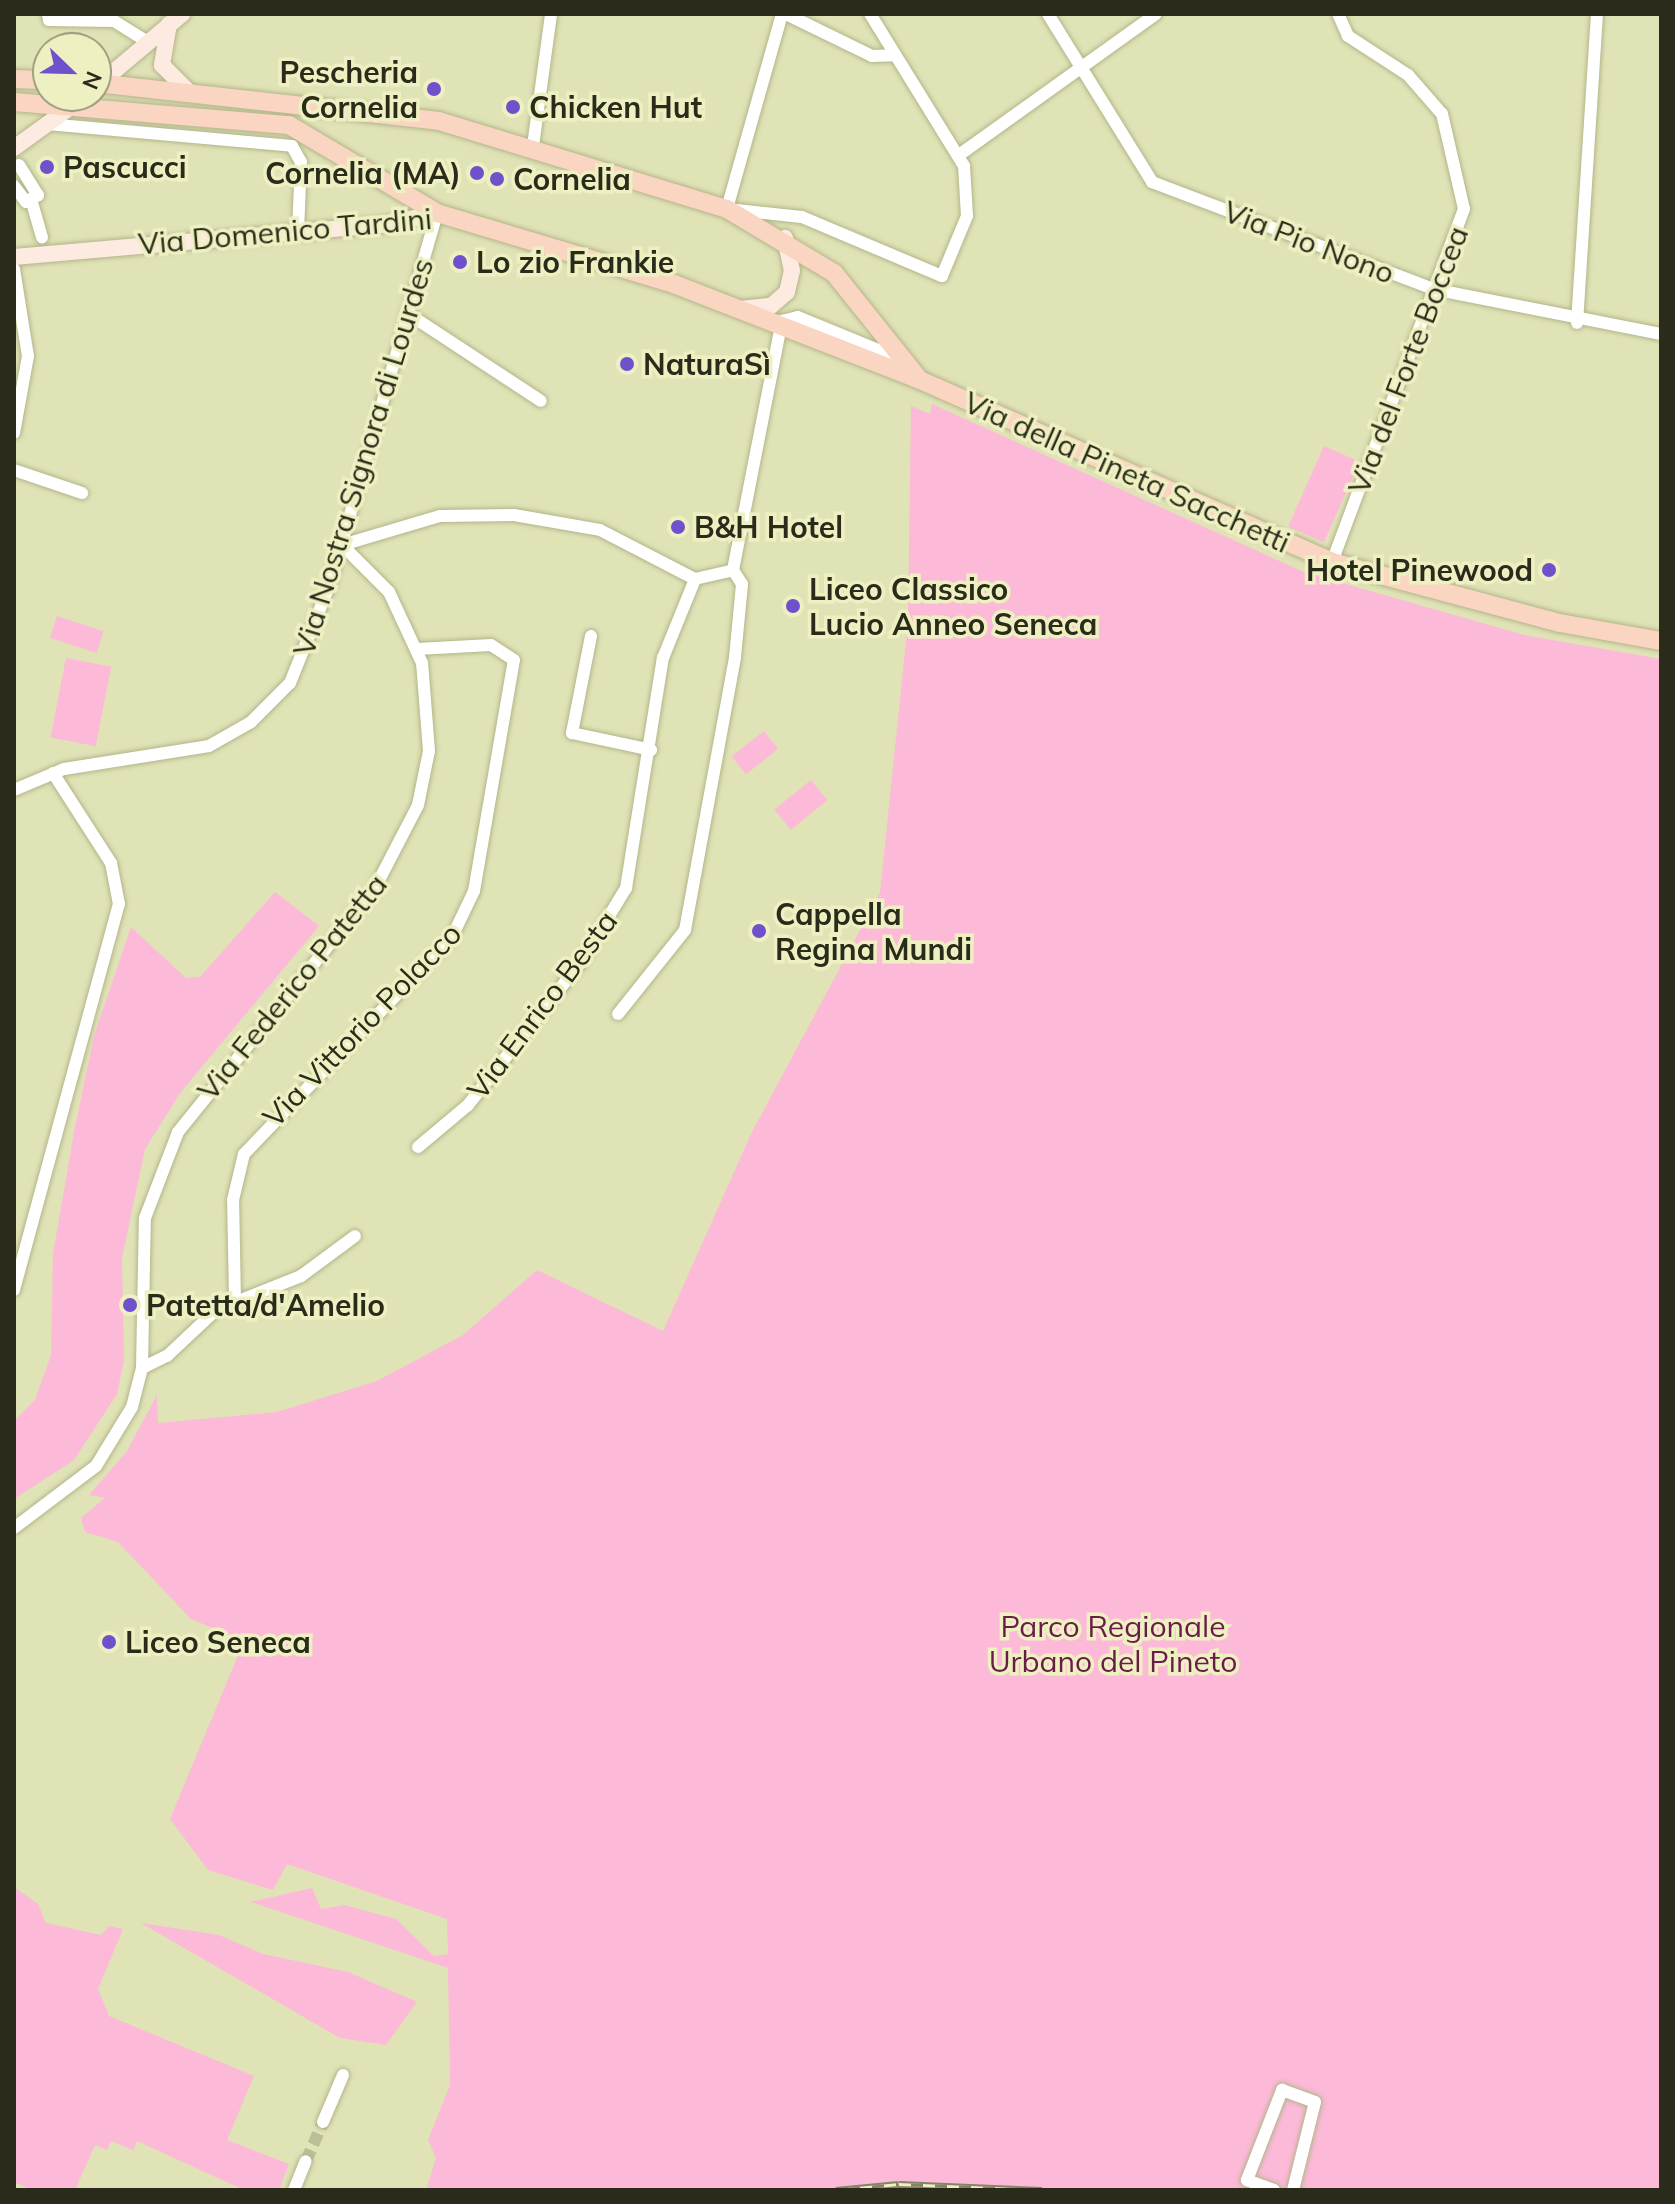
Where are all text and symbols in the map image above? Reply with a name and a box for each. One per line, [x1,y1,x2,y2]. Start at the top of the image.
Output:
north arrow [32,32,112,112]
place label: Pescheria Cornelia [279,54,418,124]
text: N [76,67,108,94]
marker: Pescheria Cornelia [425,80,443,98]
place label: Chicken Hut [529,89,702,125]
marker: Chicken Hut [504,98,522,116]
place label: Pascucci [63,149,187,185]
place label: Cornelia (MA) [265,155,461,191]
marker: Pascucci [38,158,56,176]
place label: Cornelia [513,161,631,197]
marker: Cornelia (MA) [468,164,486,182]
marker: Cornelia [488,170,506,188]
street label: Via Pio Nono [1219,193,1399,291]
street label: Via Domenico Tardini [137,200,433,262]
street label: Via del Forte Boccea [1340,221,1476,499]
place label: Lo zio Frankie [476,244,674,280]
marker: Lo zio Frankie [451,253,469,271]
street label: Via Nostra Signora di Lourdes [285,254,441,660]
place label: NaturaSì [643,346,771,382]
marker: NaturaSì [618,355,636,373]
street label: Via della Pineta Sacchetti [958,384,1296,560]
place label: B&H Hotel [694,509,843,545]
marker: B&H Hotel [669,518,687,536]
place label: Hotel Pinewood [1306,552,1533,588]
marker: Hotel Pinewood [1540,561,1558,579]
place label: Liceo Classico Lucio Anneo Seneca [809,571,1097,642]
marker: Liceo Classico Lucio Anneo Seneca [784,597,802,615]
street label: Via Federico Patetta [190,867,394,1107]
place label: Cappella Regina Mundi [775,896,972,966]
street label: Via Enrico Besta [459,904,625,1106]
street label: Via Vittorio Polacco [255,915,469,1135]
marker: Cappella Regina Mundi [750,922,768,940]
place label: Patetta/d'Amelio [146,1287,385,1323]
marker: Patetta/d'Amelio [121,1296,139,1314]
park label: Parco Regionale Urbano del Pineto [989,1608,1237,1678]
place label: Liceo Seneca [125,1624,311,1660]
marker: Liceo Seneca [100,1633,118,1651]

